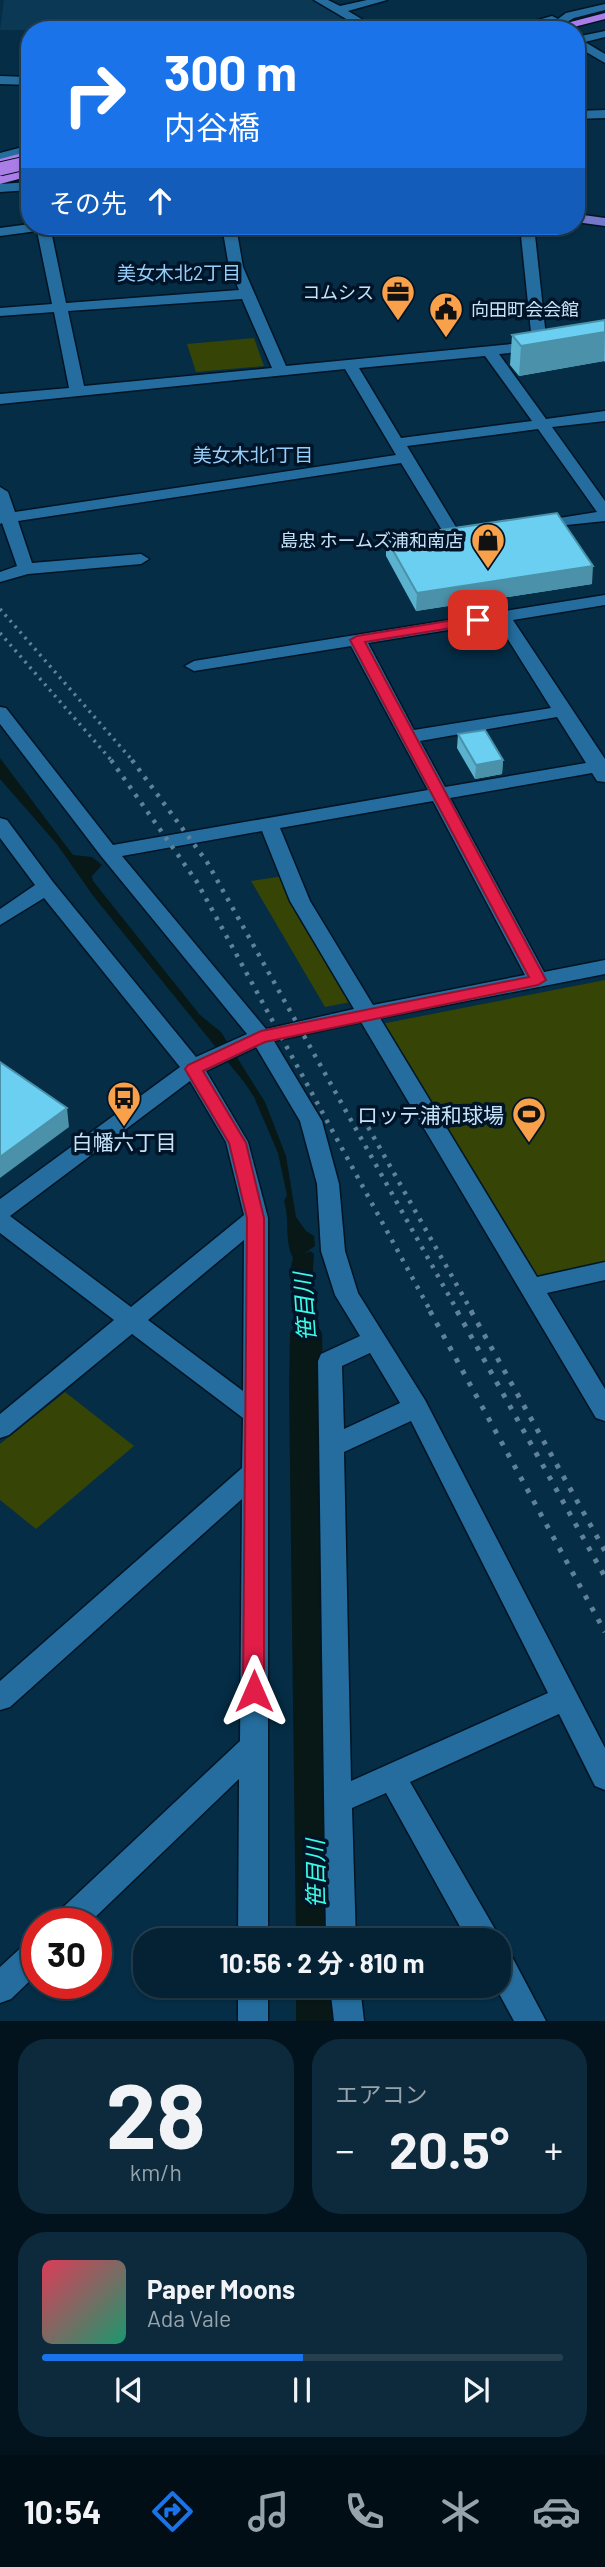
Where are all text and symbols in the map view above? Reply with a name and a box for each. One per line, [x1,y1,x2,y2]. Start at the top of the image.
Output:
text: 300 m [164,42,297,101]
icon: right [49,49,140,140]
text: 内谷橋 [164,107,260,145]
icon: ahead [141,182,179,220]
text: その先 [49,187,127,218]
district label: 美女木北2丁目 [117,261,241,284]
office icon: コムシス [379,273,417,322]
place label: コムシス [302,281,374,303]
public building icon: 向田町会会館 [427,290,465,339]
place label: 向田町会会館 [471,298,579,320]
district label: 美女木北1丁目 [193,443,313,466]
shop icon: 島忠 ホームズ浦和南店 [469,521,507,570]
place label: 島忠 ホームズ浦和南店 [280,529,463,551]
pin [448,590,508,650]
icon: arrive [459,601,497,639]
bus stop icon: 白幡六丁目 [105,1079,143,1128]
sports icon: ロッテ浦和球場 [510,1095,548,1144]
place label: ロッテ浦和球場 [357,1102,504,1127]
place label: 白幡六丁目 [72,1129,177,1154]
water label: 笹目川 [287,1269,320,1342]
position arrow [217,1654,291,1728]
water label: 笹目川 [300,1836,330,1909]
speed limit sign: 30 [21,1908,112,1999]
text: 10:56 · 2 分 · 810 m [220,1947,424,1978]
text: 28 [106,2058,206,2167]
text: エアコン [336,2080,428,2108]
text: 20.5° [389,2117,509,2179]
text: − [336,2126,355,2172]
text: + [544,2126,563,2172]
text: km/h [130,2158,182,2186]
text: Paper Moons [147,2273,295,2304]
text: Ada Vale [147,2304,231,2332]
icon: previous [110,2371,148,2409]
icon: pause [283,2371,321,2409]
icon: next [457,2371,495,2409]
icon: directions [148,2487,197,2536]
icon: music [244,2487,293,2536]
icon: phone [340,2487,389,2536]
icon: climate [436,2487,485,2536]
icon: car [532,2487,581,2536]
text: 10:54 [24,2492,101,2530]

